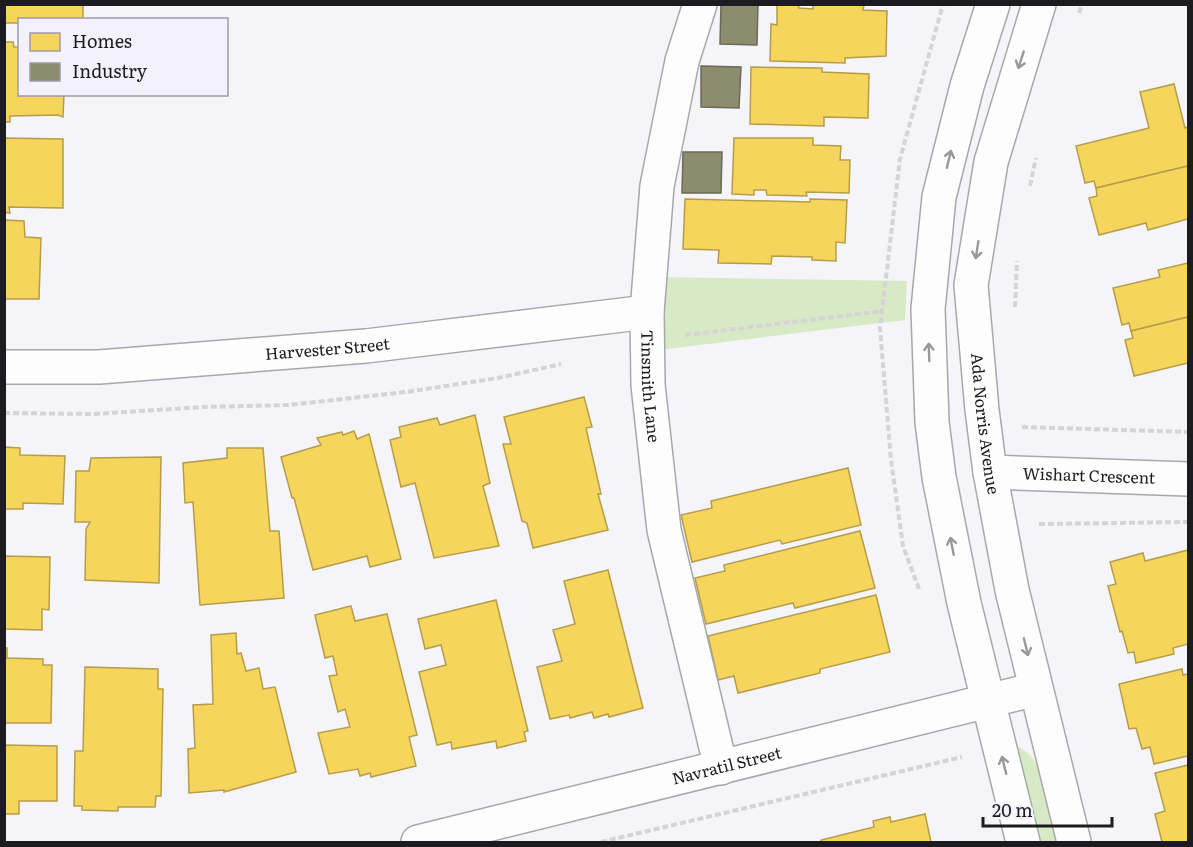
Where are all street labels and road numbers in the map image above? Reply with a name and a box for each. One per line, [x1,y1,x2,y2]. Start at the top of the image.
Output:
street label: Harvester Street [264,330,391,365]
street label: Tinsmith Lane [636,330,667,444]
street label: Ada Norris Avenue [966,352,1007,496]
street label: Wishart Crescent [1022,460,1156,489]
street label: Navratil Street [669,739,784,790]

